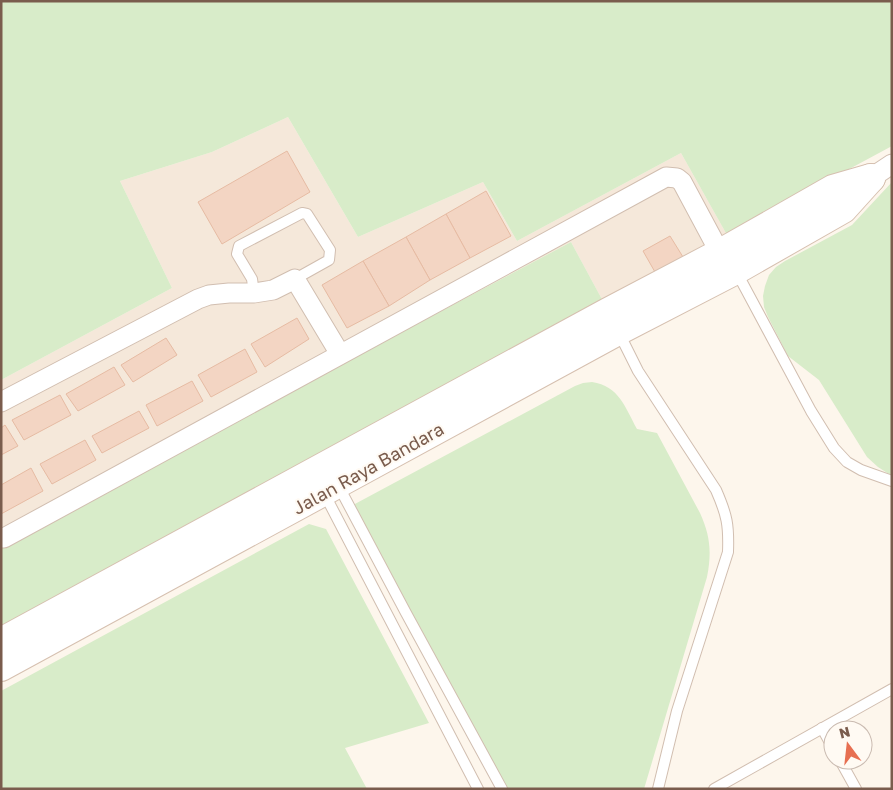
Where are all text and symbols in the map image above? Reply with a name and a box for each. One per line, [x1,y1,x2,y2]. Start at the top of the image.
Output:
street label: Jalan Raya Bandara [289,417,447,519]
north arrow [823,720,873,770]
text: N [837,722,852,742]

